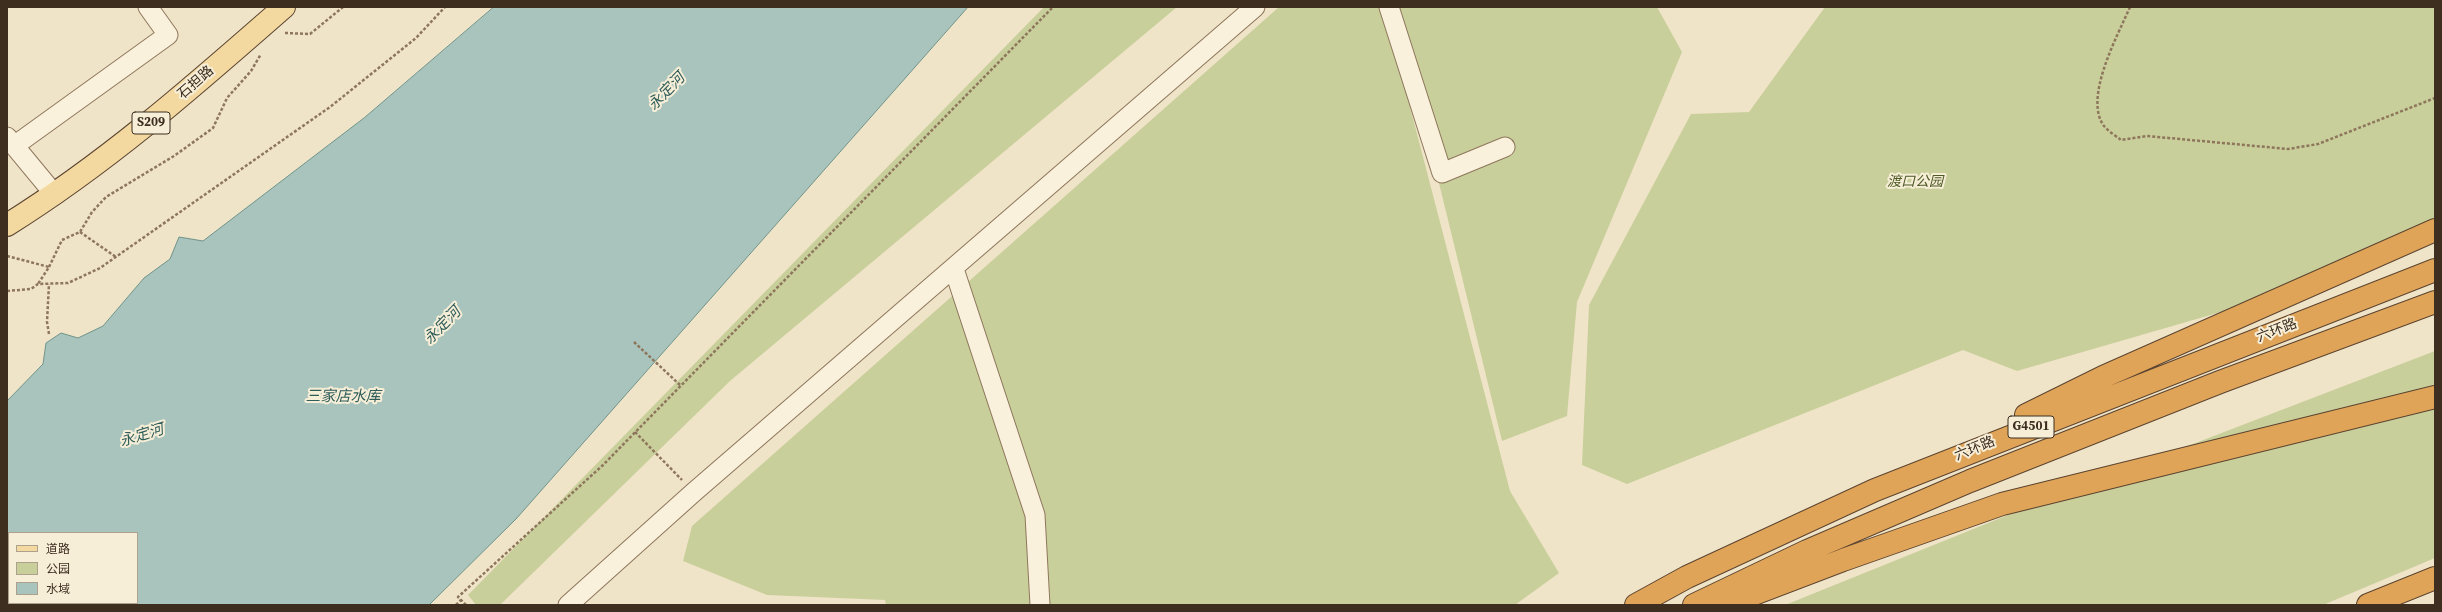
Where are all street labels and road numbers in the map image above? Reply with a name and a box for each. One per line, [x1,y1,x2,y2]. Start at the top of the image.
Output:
street label: 石担路 [175,63,217,103]
road number: S209 [132,112,170,134]
street label: 六环路 [2254,316,2300,346]
road number: G4501 [2008,416,2054,438]
street label: 六环路 [1952,433,1998,465]

